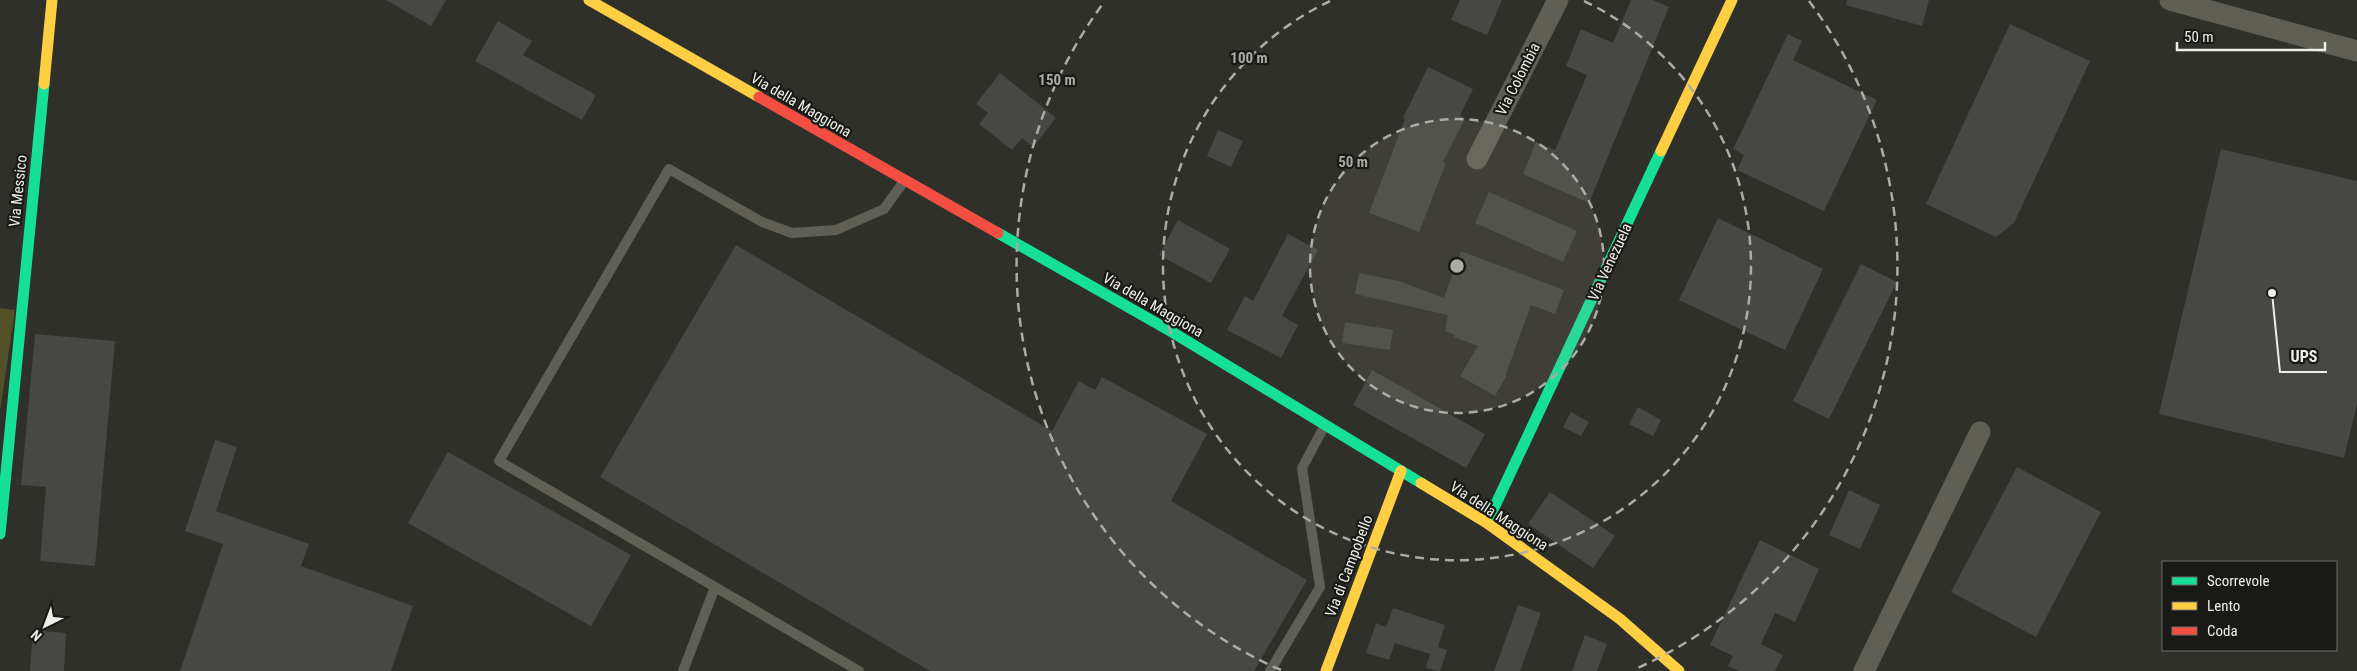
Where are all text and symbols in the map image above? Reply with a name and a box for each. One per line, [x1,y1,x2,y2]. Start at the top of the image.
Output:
scale bar [2177,20,2324,52]
text: 50 m [2184,28,2214,46]
street label: Via Colombia [1492,40,1544,118]
text: 100 m [1230,49,1268,67]
street label: Via della Maggiona [747,69,855,141]
text: 150 m [1038,71,1076,89]
text: 50 m [1338,153,1368,171]
street label: Via Messico [5,154,31,228]
street label: Via Venezuela [1584,220,1636,304]
centre of rings [1448,257,1466,275]
street label: Via della Maggiona [1099,269,1207,341]
callout: UPS [2280,341,2327,372]
text: UPS [2291,347,2318,366]
street label: Via della Maggiona [1447,478,1551,554]
street label: Via di Campobello [1321,513,1377,619]
legend [2162,561,2337,651]
text: Scorrevole [2207,572,2269,590]
text: Lento [2207,597,2240,615]
north arrow [20,601,70,651]
text: Coda [2207,622,2238,640]
text: N [28,627,45,644]

